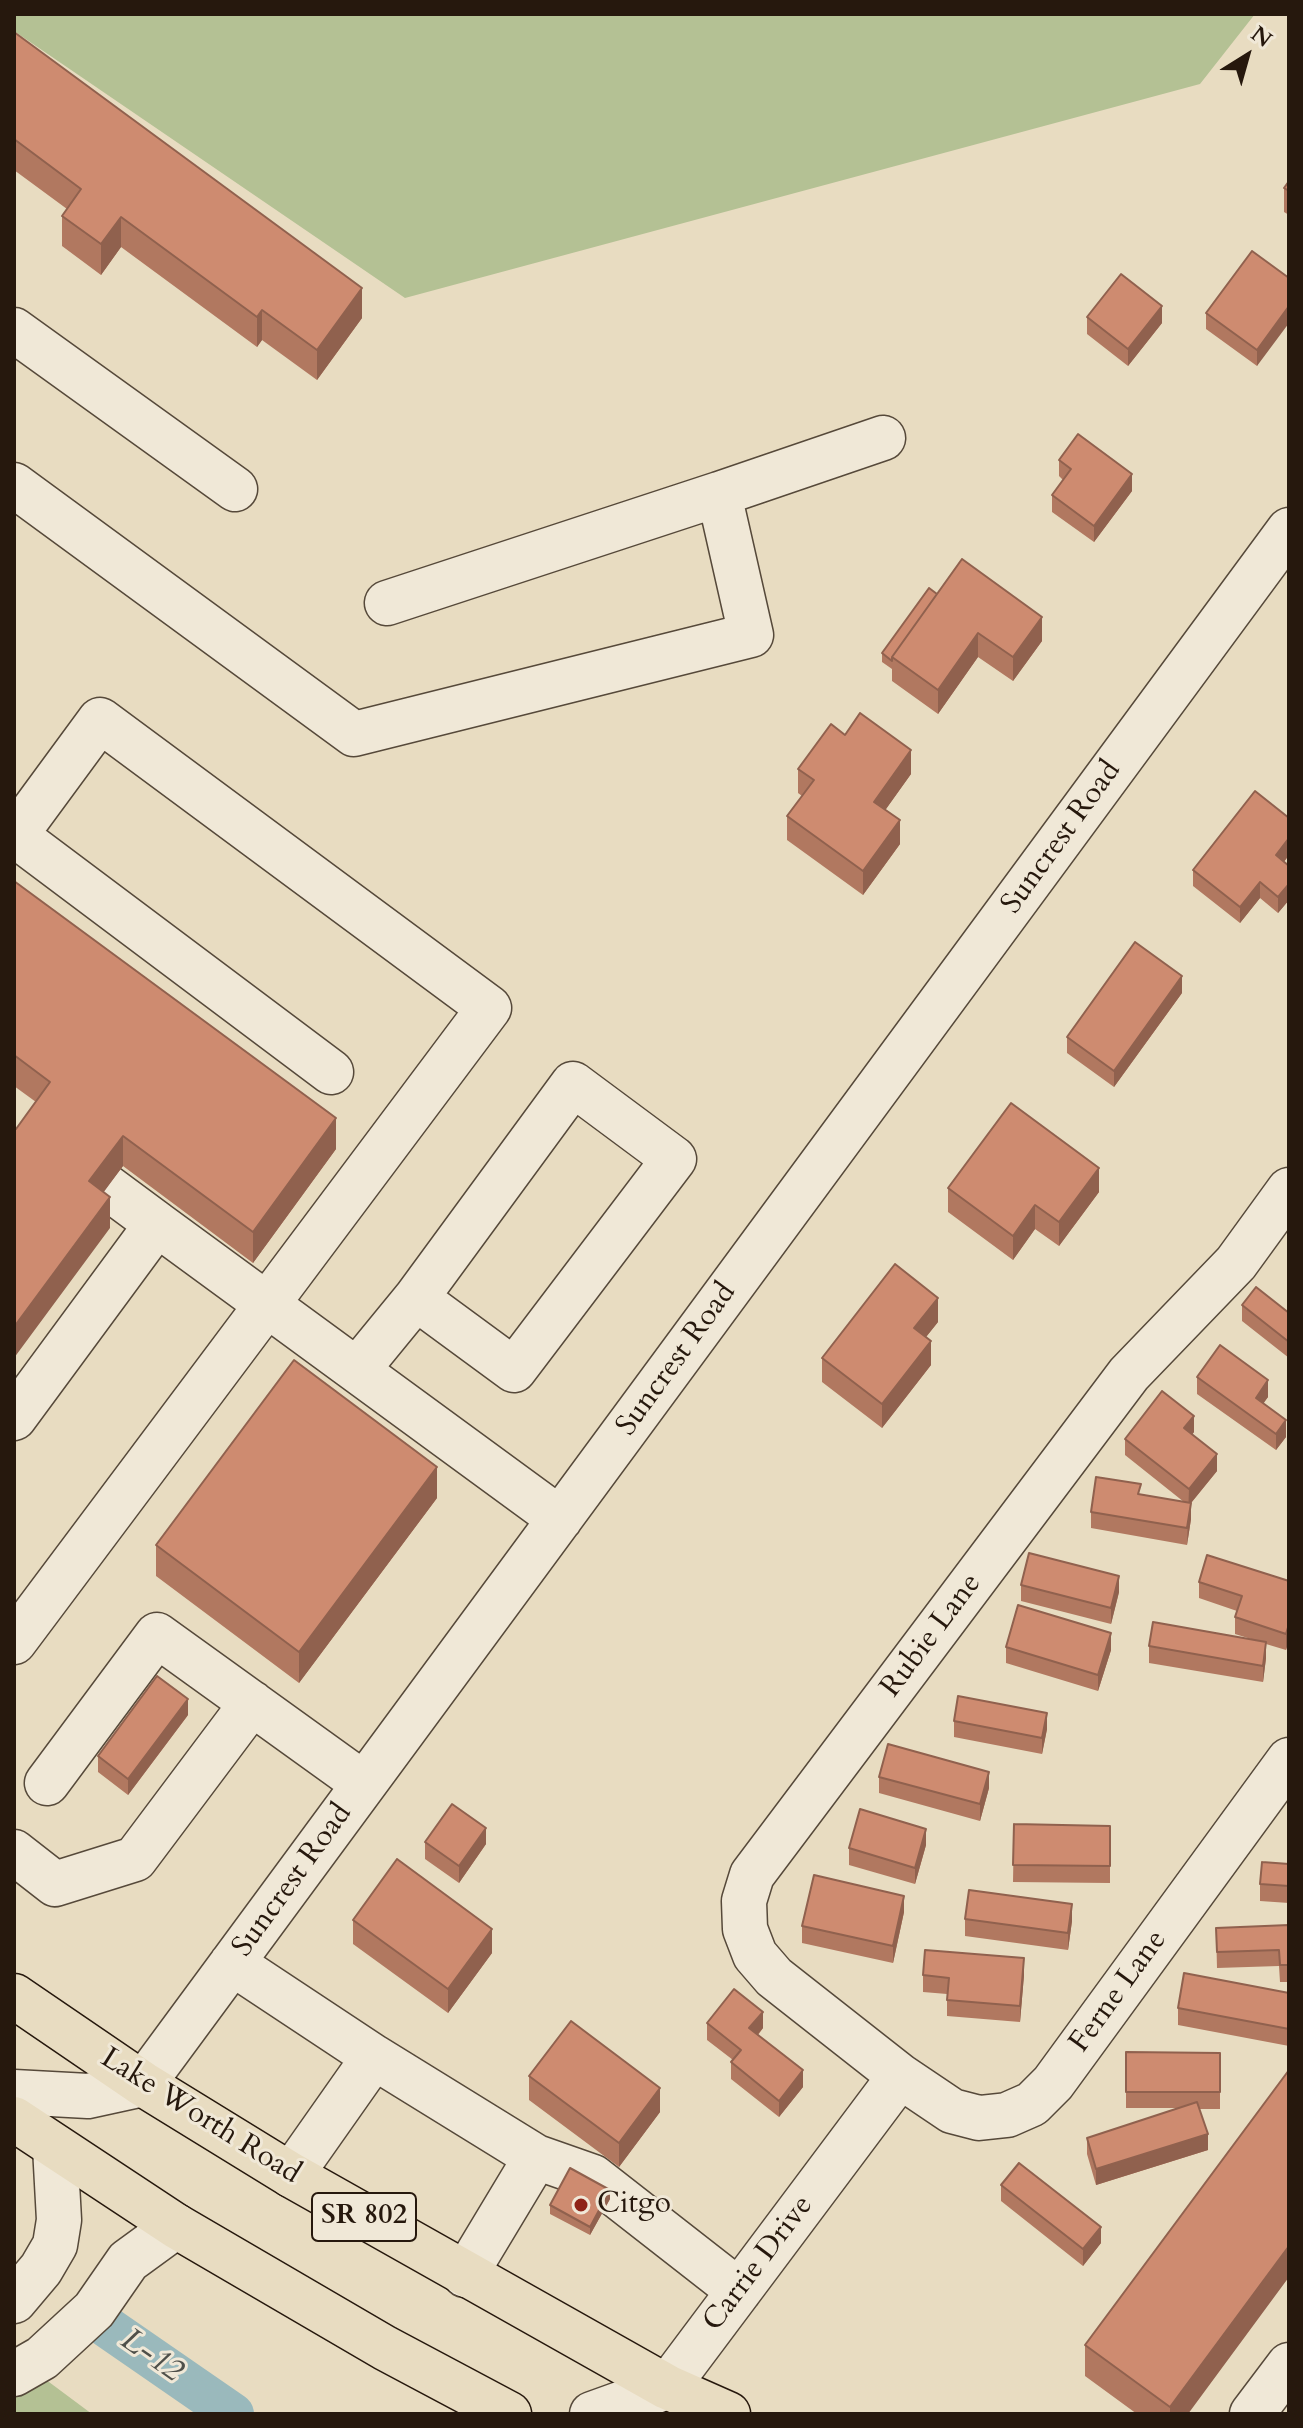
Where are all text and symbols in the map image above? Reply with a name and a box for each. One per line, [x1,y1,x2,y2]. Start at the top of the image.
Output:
north arrow [1207,16,1287,96]
text: N [1245,19,1278,55]
street label: Suncrest Road [994,754,1130,922]
street label: Suncrest Road [609,1276,745,1444]
street label: Rubie Lane [874,1567,990,1705]
street label: Suncrest Road [225,1797,361,1965]
street label: Ferne Lane [1063,1924,1175,2060]
street label: Lake Worth Road [93,2041,307,2193]
place label: Citgo [597,2187,671,2223]
street label: Carrie Drive [696,2189,822,2339]
road number: SR 802 [312,2193,416,2241]
marker: Citgo [572,2196,590,2214]
water label: L-12 [112,2322,190,2392]

